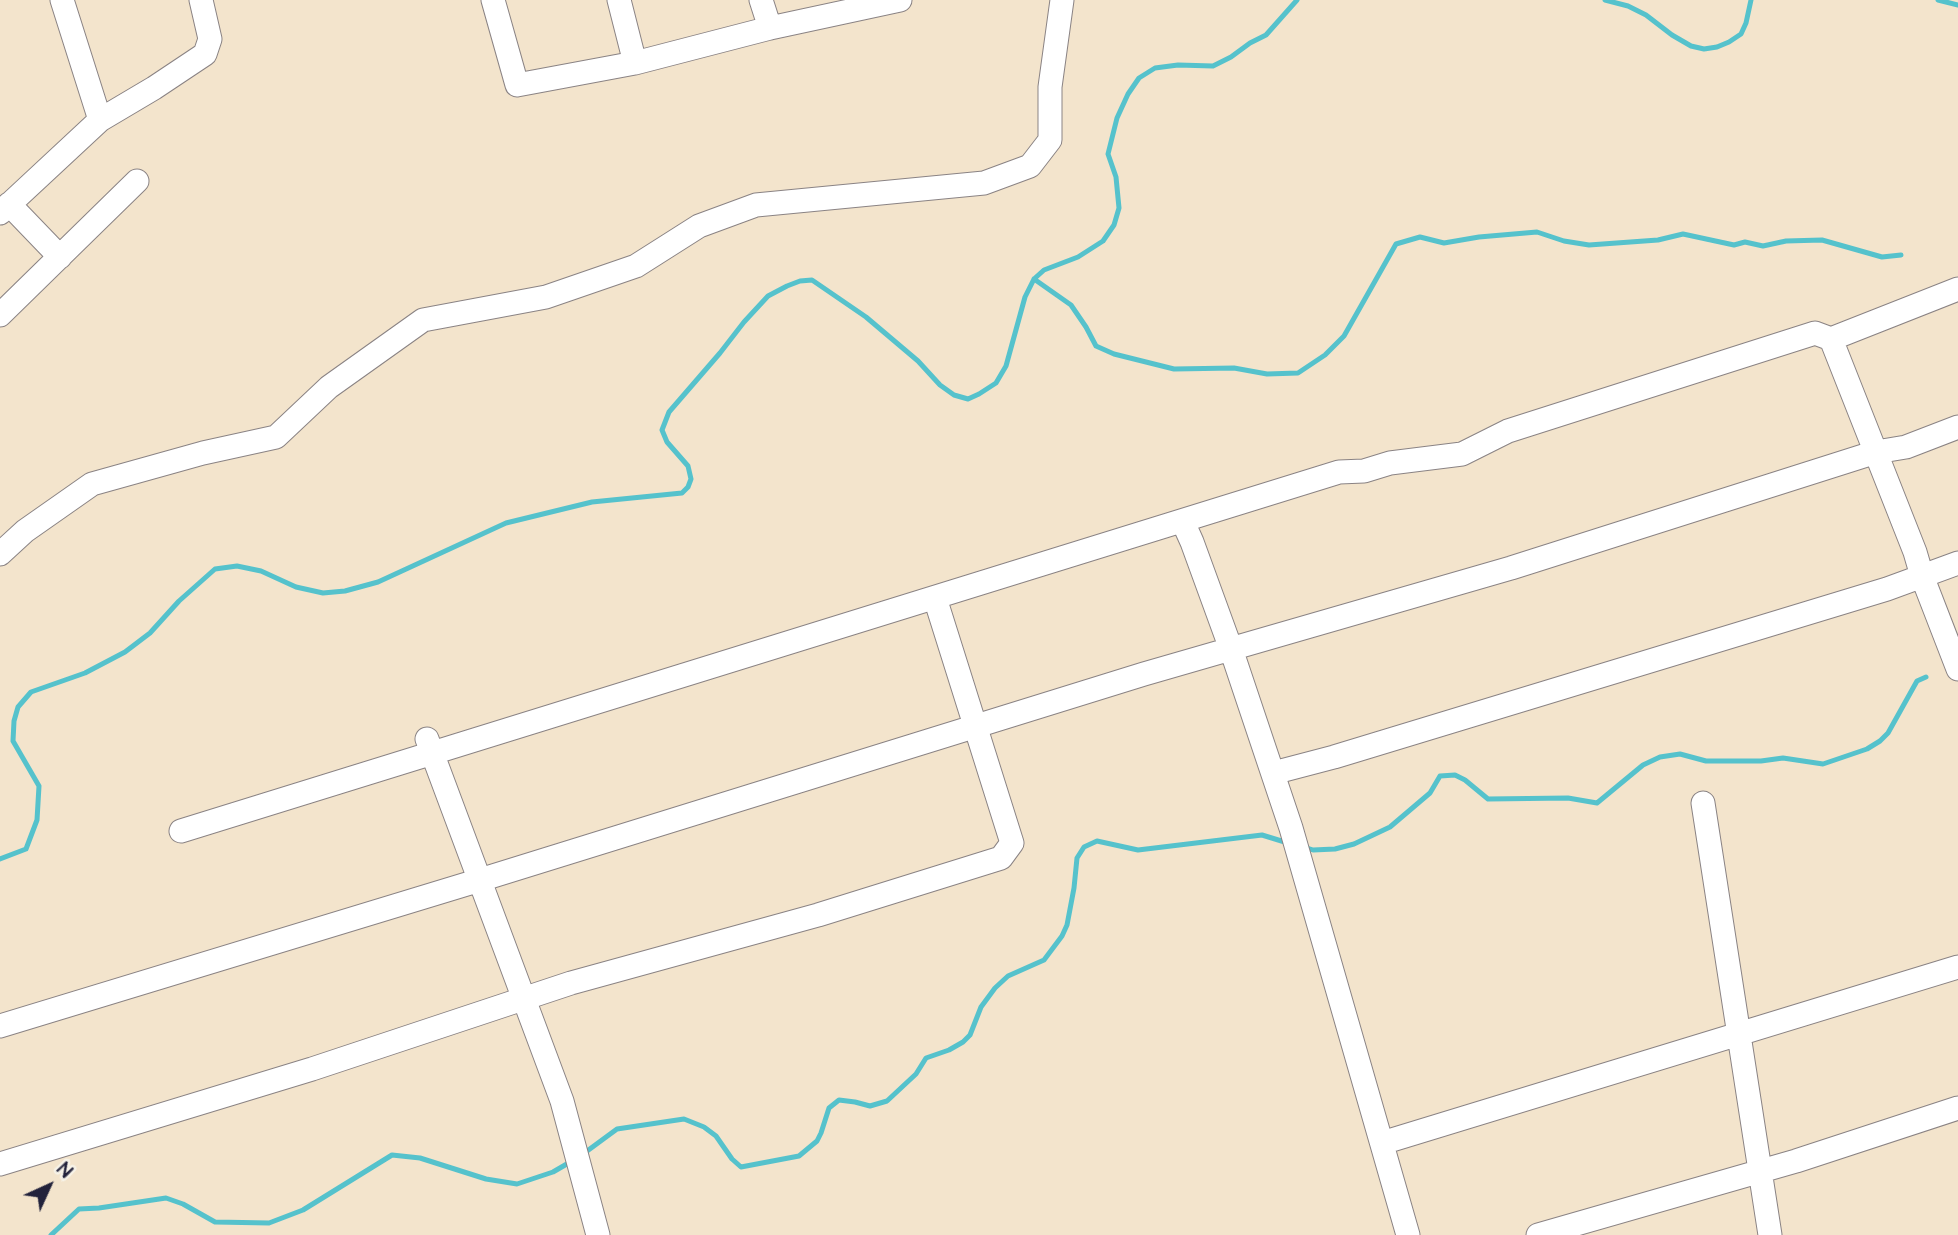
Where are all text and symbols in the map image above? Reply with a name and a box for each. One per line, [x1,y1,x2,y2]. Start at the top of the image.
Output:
north arrow [14,1151,84,1221]
text: N [50,1157,78,1185]

